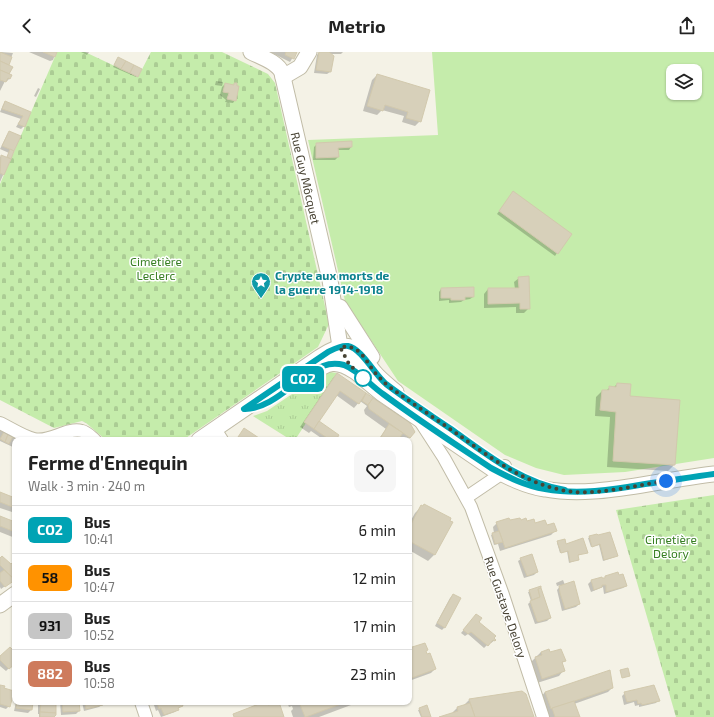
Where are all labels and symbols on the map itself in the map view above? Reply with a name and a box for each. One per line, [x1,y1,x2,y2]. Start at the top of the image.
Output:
street label: Rue Guy Môcquet [289,130,324,226]
park label: Cimetière Leclerc [130,254,182,282]
place label: Crypte aux morts de la guerre 1914-1918 [275,268,390,296]
place icon: Crypte aux morts de la guerre 1914-1918 [250,271,272,299]
line badge: CO2 [280,366,326,392]
unlabelled marker [354,369,372,387]
your location [656,471,676,491]
park label: Cimetière Delory [645,532,697,560]
street label: Rue Gustave Delory [482,554,530,660]

